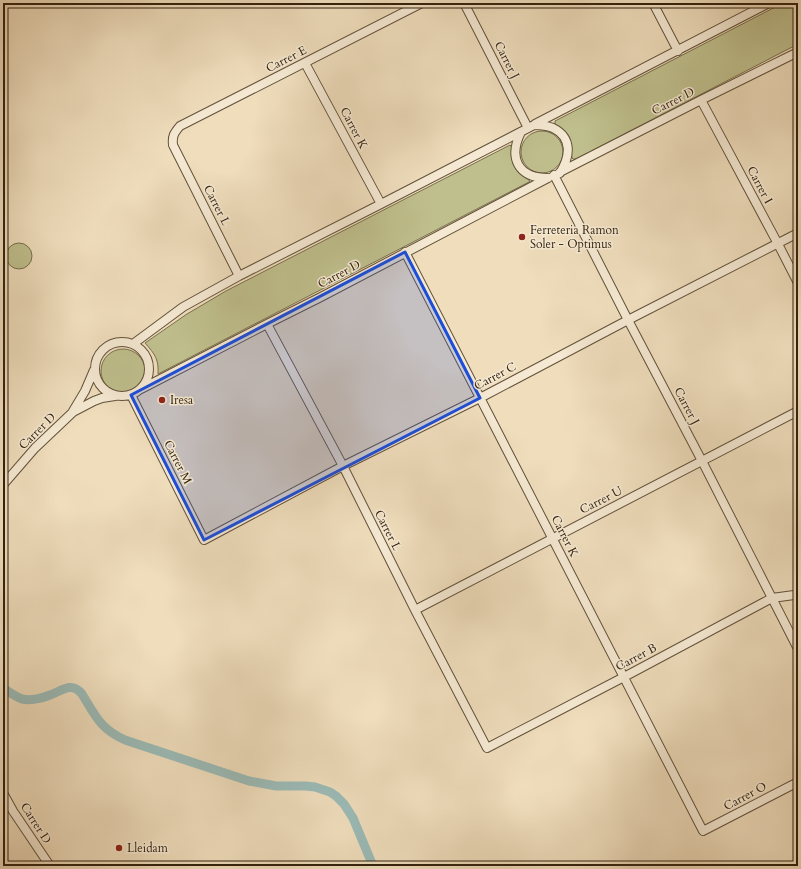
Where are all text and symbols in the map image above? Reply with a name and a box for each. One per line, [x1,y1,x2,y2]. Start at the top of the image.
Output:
street label: Carrer J [491,38,523,82]
street label: Carrer E [263,42,309,76]
street label: Carrer D [649,83,697,119]
street label: Carrer K [336,104,372,152]
street label: Carrer I [743,163,777,207]
street label: Carrer L [200,182,234,229]
place label: Ferreteria Ramon Soler - Optimus [530,222,619,252]
marker: Ferreteria Ramon Soler - Optimus [517,232,527,242]
street label: Carrer D [315,256,363,292]
street label: Carrer C [471,358,519,394]
street label: Carrer J [670,384,704,428]
place label: Iresa [170,392,194,408]
marker: Iresa [157,395,167,405]
street label: Carrer D [15,409,59,453]
street label: Carrer M [160,437,196,487]
street label: Carrer U [577,482,625,518]
street label: Carrer L [371,507,405,554]
street label: Carrer K [548,512,582,560]
street label: Carrer B [613,640,659,674]
street label: Carrer O [721,778,769,814]
street label: Carrer D [17,799,55,847]
place label: Lleidam [127,840,169,856]
marker: Lleidam [114,843,124,853]

